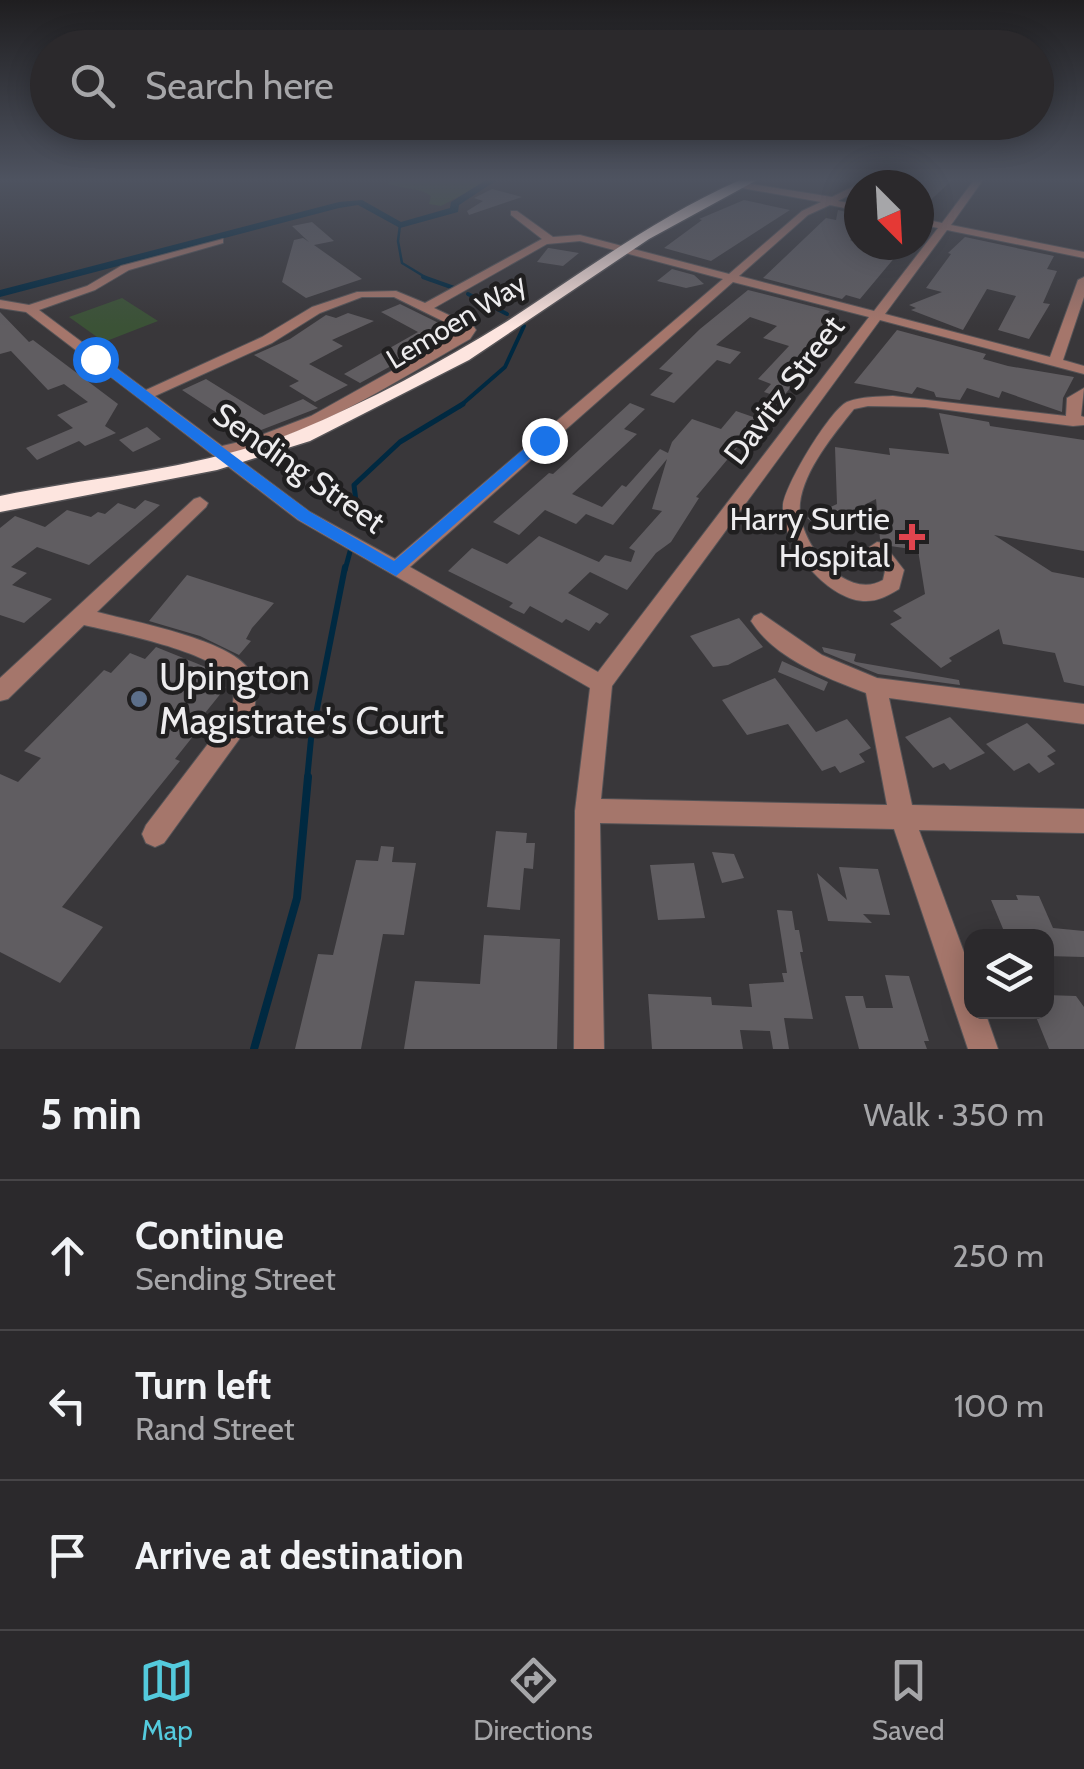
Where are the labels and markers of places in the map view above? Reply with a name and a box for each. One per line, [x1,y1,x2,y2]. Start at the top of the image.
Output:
place label: Harry Surtie Hospital [729,499,890,575]
marker: Harry Surtie Hospital [899,524,925,550]
place label: Upington Magistrate's Court [159,653,444,744]
marker: Upington Magistrate's Court [128,688,150,710]

